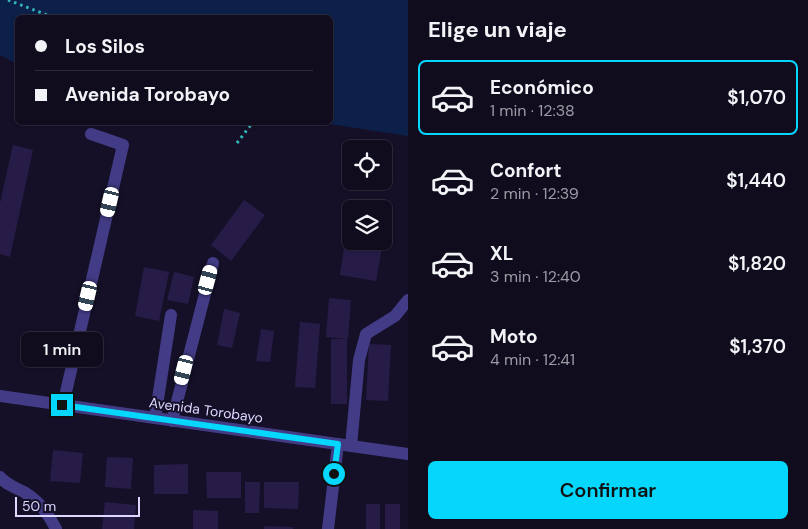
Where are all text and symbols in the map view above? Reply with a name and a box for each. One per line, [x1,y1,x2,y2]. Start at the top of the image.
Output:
text: Elige un viaje [428,15,567,44]
text: Los Silos [65,34,145,59]
icon: car [430,75,475,120]
text: Económico [490,75,594,100]
text: Avenida Torobayo [65,82,230,107]
text: $1,070 [727,85,786,110]
text: 1 min · 12:38 [490,100,575,121]
map controls [342,140,392,250]
button: locate [342,140,392,190]
icon: car [430,158,475,203]
text: Confort [490,158,562,183]
text: $1,440 [726,168,786,193]
text: 2 min · 12:39 [490,183,579,204]
car [99,186,120,218]
button: layers [342,200,392,250]
icon: car [430,241,475,286]
text: XL [490,241,513,266]
text: $1,820 [728,251,786,276]
car [196,264,219,296]
text: 3 min · 12:40 [490,266,581,287]
car [77,280,98,312]
icon: car [430,324,475,369]
text: Moto [490,324,538,349]
callout: 1 min [21,332,103,368]
text: $1,370 [729,334,786,359]
text: 1 min [43,339,81,360]
text: 4 min · 12:41 [490,349,575,370]
car [173,354,194,386]
street label: Avenida Torobayo [148,393,264,427]
route end [51,394,73,416]
button: Confirmar [428,461,788,519]
route start [323,463,345,485]
scale bar [15,494,140,517]
text: 50 m [22,497,56,515]

